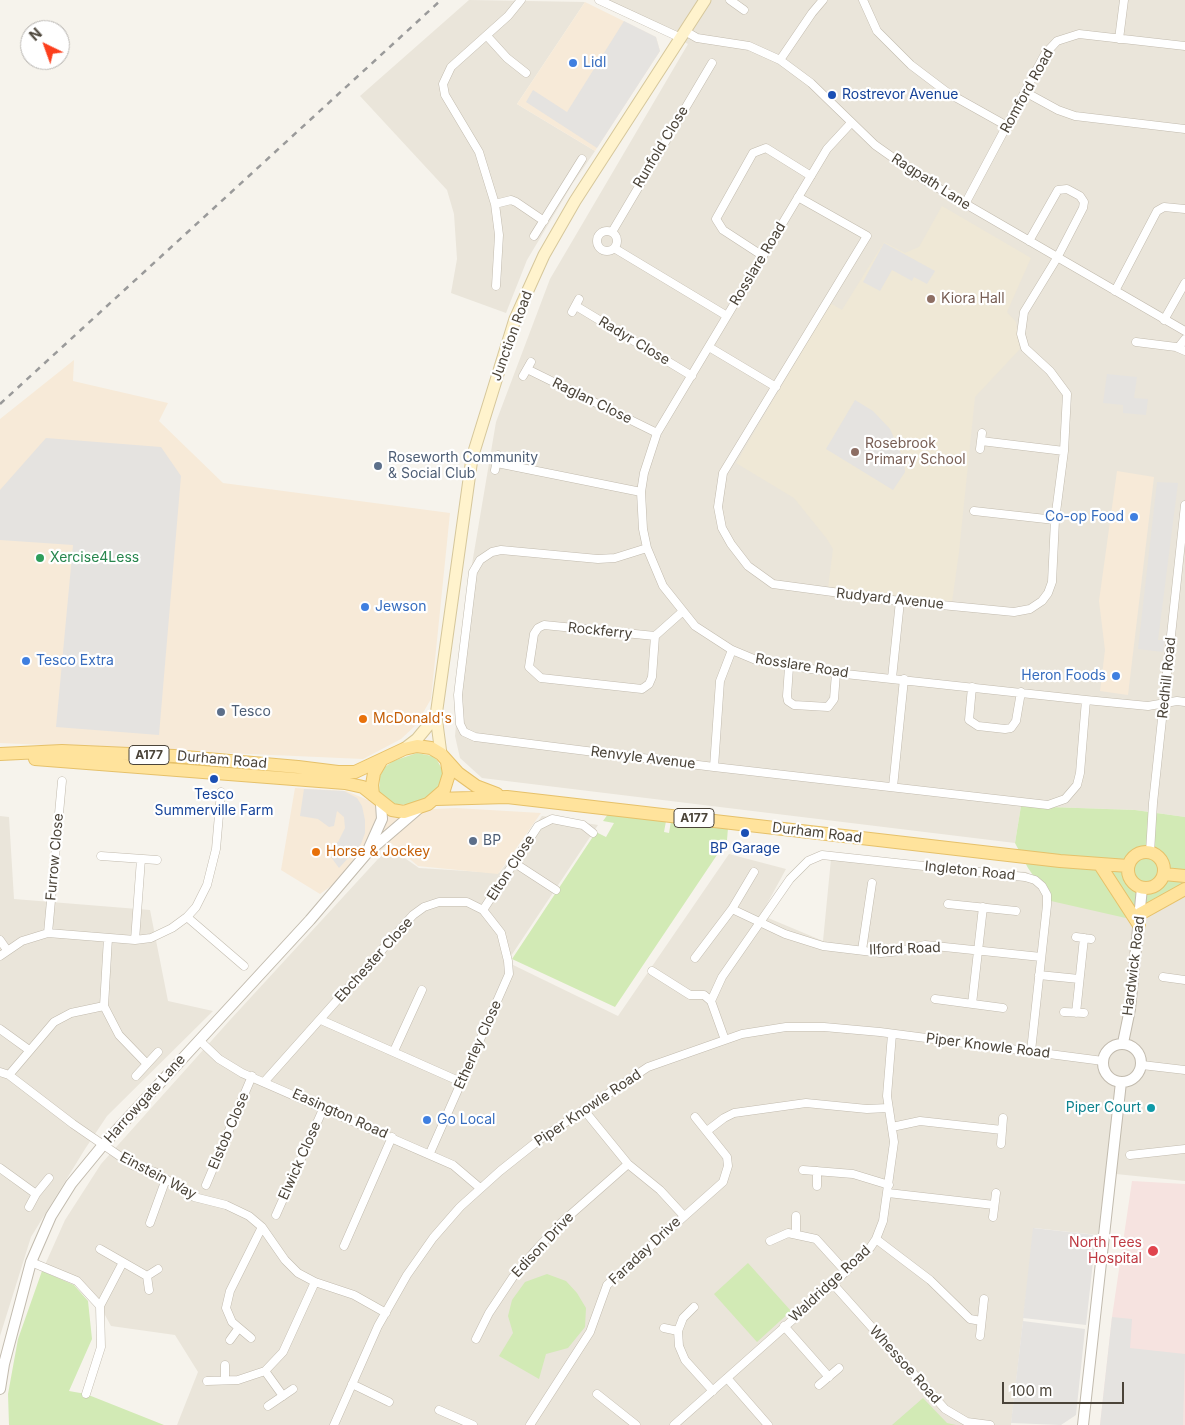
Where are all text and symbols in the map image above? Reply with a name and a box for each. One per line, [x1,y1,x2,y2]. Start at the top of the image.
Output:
north arrow [20,20,70,70]
text: N [26,24,45,44]
street label: Romford Road [997,46,1057,136]
place label: Lidl [583,55,606,71]
marker: Lidl [567,57,579,69]
place label: Rostrevor Avenue [842,87,958,103]
marker: Rostrevor Avenue [826,89,838,101]
street label: Runfold Close [630,103,692,191]
street label: Ragpath Lane [888,150,974,214]
street label: Rosslare Road [727,219,789,309]
street label: Junction Road [488,289,536,383]
place label: Kiora Hall [941,291,1005,307]
marker: Kiora Hall [925,293,937,305]
street label: Radyr Close [595,313,673,369]
street label: Raglan Close [549,375,635,427]
place label: Rosebrook Primary School [865,436,966,468]
marker: Rosebrook Primary School [849,446,861,458]
place label: Roseworth Community & Social Club [388,450,538,482]
marker: Roseworth Community & Social Club [372,460,384,472]
place label: Co-op Food [1045,509,1124,525]
marker: Co-op Food [1128,511,1140,523]
place label: Xercise4Less [50,550,139,566]
marker: Xercise4Less [34,552,46,564]
street label: Rudyard Avenue [835,585,945,613]
place label: Jewson [375,599,426,615]
marker: Jewson [359,601,371,613]
street label: Rockferry [567,619,633,643]
street label: Redhill Road [1154,636,1180,720]
street label: Rosslare Road [754,650,850,682]
place label: Tesco Extra [36,653,114,669]
marker: Tesco Extra [20,655,32,667]
place label: Heron Foods [1021,668,1106,684]
marker: Heron Foods [1110,670,1122,682]
place label: Tesco [231,704,271,720]
marker: Tesco [215,706,227,718]
place label: McDonald's [373,711,452,727]
marker: McDonald's [357,713,369,725]
street label: Renvyle Avenue [590,743,696,773]
road number: A177 [129,746,169,764]
street label: Durham Road [176,748,268,772]
marker: Tesco Summerville Farm [208,773,220,785]
place label: Tesco Summerville Farm [154,787,274,820]
road number: A177 [674,808,714,828]
street label: Furrow Close [43,813,67,901]
street label: Durham Road [771,819,863,847]
marker: BP Garage [739,827,751,839]
street label: Elton Close [484,832,538,904]
place label: BP [483,833,501,849]
marker: BP [467,835,479,847]
place label: BP Garage [710,841,780,857]
place label: Horse & Jockey [326,844,430,860]
marker: Horse & Jockey [310,846,322,858]
street label: Ingleton Road [924,858,1016,884]
street label: Ebchester Close [332,914,416,1006]
street label: Hardwick Road [1120,915,1148,1017]
street label: Ilford Road [869,939,941,959]
street label: Etherley Close [451,998,505,1092]
street label: Piper Knowle Road [925,1030,1051,1062]
street label: Harrowgate Lane [101,1051,189,1147]
street label: Piper Knowle Road [532,1066,644,1150]
street label: Easington Road [290,1085,390,1143]
street label: Elstob Close [205,1090,253,1172]
place label: Piper Court [1066,1100,1141,1116]
marker: Piper Court [1145,1102,1157,1114]
place label: Go Local [437,1112,495,1128]
marker: Go Local [421,1114,433,1126]
street label: Elwick Close [275,1119,325,1203]
street label: Einstein Way [117,1149,199,1203]
street label: Edison Drive [509,1209,577,1281]
street label: Faraday Drive [606,1214,684,1288]
place label: North Tees Hospital [1069,1235,1142,1268]
street label: Waldridge Road [786,1242,874,1326]
marker: North Tees Hospital [1146,1244,1160,1258]
street label: Whessoe Road [866,1322,944,1408]
scale bar [1005,1372,1128,1404]
text: 100 m [1010,1381,1052,1400]

